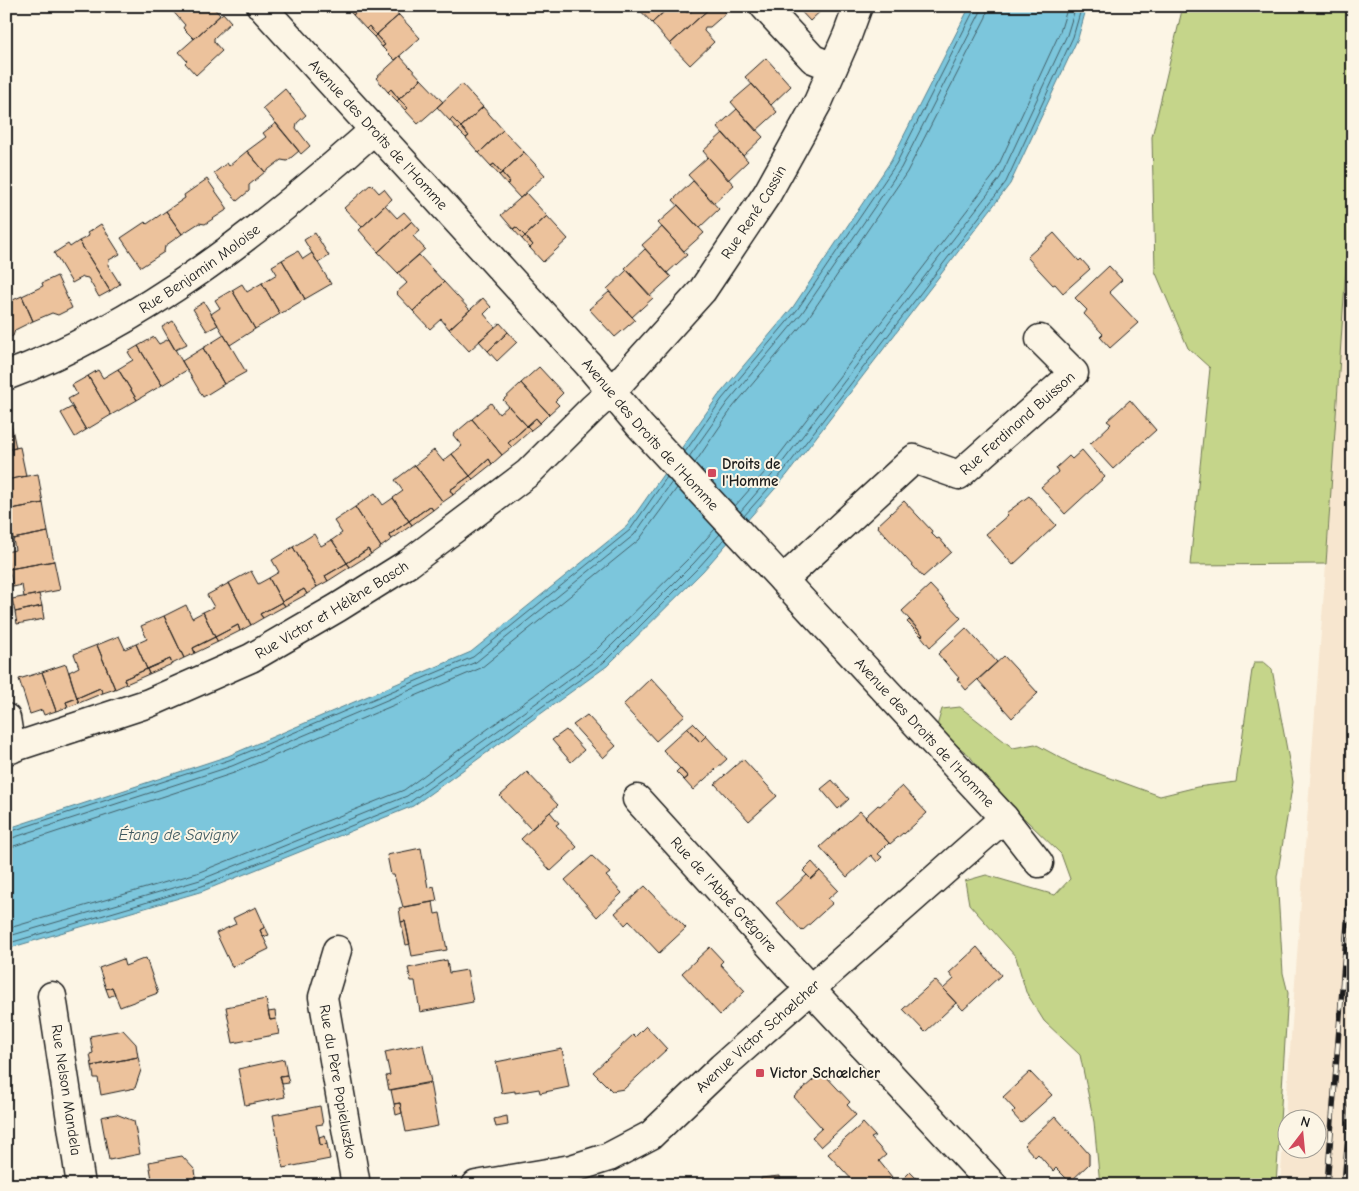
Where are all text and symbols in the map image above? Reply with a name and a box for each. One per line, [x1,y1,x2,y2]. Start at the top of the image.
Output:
street label: Avenue des Droits de l'Homme [305,56,452,214]
street label: Rue René Cassin [717,162,790,262]
street label: Rue Benjamin Moloise [136,220,264,317]
street label: Avenue des Droits de l'Homme [578,355,723,514]
street label: Rue Ferdinand Buisson [956,368,1079,479]
place label: Droits de l'Homme [722,455,780,490]
marker: Droits de l'Homme [706,467,718,479]
street label: Rue Victor et Hélène Basch [252,557,412,663]
street label: Avenue des Droits de l'Homme [851,654,999,811]
water label: Étang de Savigny [119,825,238,844]
street label: Rue de l'Abbé Grégoire [667,833,781,956]
street label: Avenue Victor Schœlcher [692,977,824,1097]
street label: Rue du Père Popieluszko [315,1003,360,1160]
street label: Rue Nelson Mandela [47,1023,85,1157]
place label: Victor Schœlcher [770,1064,880,1082]
marker: Victor Schœlcher [754,1067,766,1079]
north arrow [1276,1108,1326,1158]
text: N [1299,1113,1312,1131]

